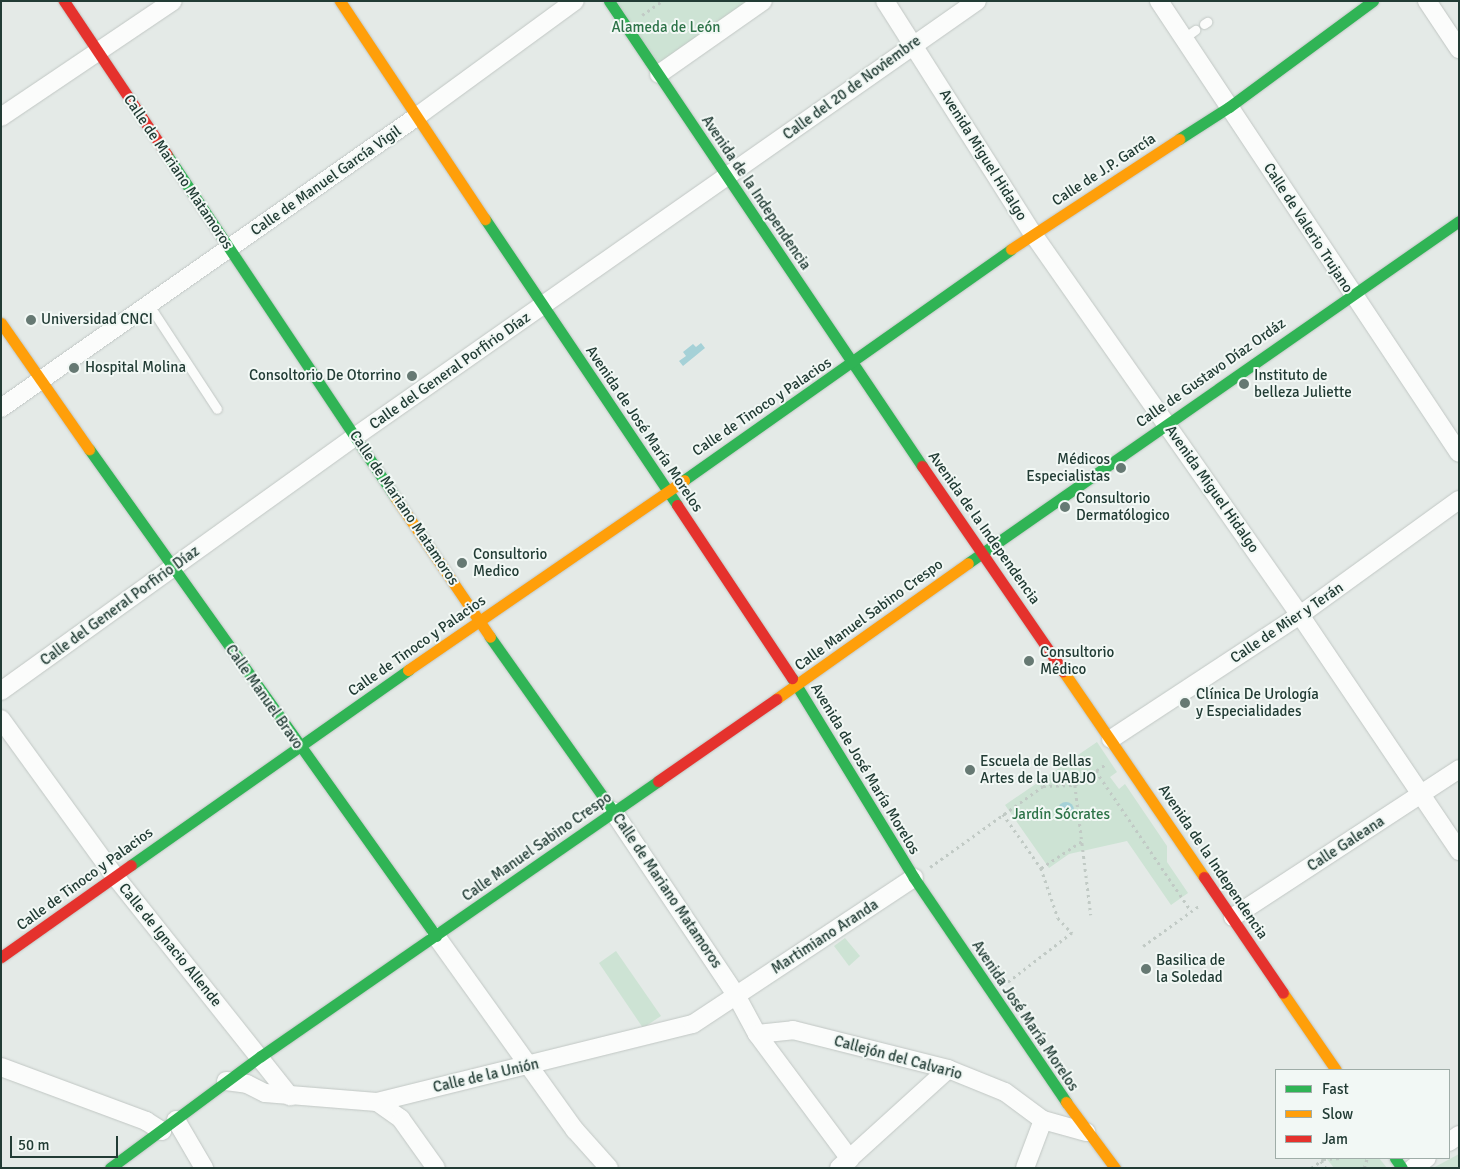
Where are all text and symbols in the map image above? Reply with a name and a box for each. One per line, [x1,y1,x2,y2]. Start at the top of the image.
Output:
park label: Alameda de León [611,19,721,37]
street label: Calle del 20 de Noviembre [780,32,924,144]
street label: Avenida Miguel Hidalgo [935,86,1031,224]
street label: Calle de Mariano Matamoros [119,91,237,253]
street label: Avenida de la Independencia [698,112,814,274]
street label: Calle de Manuel García Vigil [247,122,405,240]
street label: Calle de J.P. García [1049,130,1159,210]
street label: Calle de Valerio Trujano [1259,160,1357,296]
street label: Calle del General Porfirio Díaz [366,309,534,433]
place label: Universidad CNCI [41,311,153,329]
marker: Universidad CNCI [25,314,37,326]
street label: Calle de Gustavo Díaz Ordáz [1133,315,1289,431]
street label: Avenida de José María Morelos [582,342,706,516]
street label: Calle de Tinoco y Palacios [689,354,835,460]
place label: Hospital Molina [85,359,186,377]
marker: Hospital Molina [67,361,81,375]
place label: Instituto de belleza Juliette [1254,366,1352,401]
place label: Consoltorio De Otorrino [249,367,401,385]
marker: Consoltorio De Otorrino [405,369,419,383]
marker: Instituto de belleza Juliette [1238,378,1250,390]
street label: Avenida Miguel Hidalgo [1161,422,1263,556]
street label: Calle de Mariano Matamoros [345,427,463,589]
street label: Avenida de la Independencia [924,448,1044,608]
place label: Médicos Especialistas [1026,450,1110,485]
marker: Médicos Especialistas [1114,461,1128,475]
place label: Consultorio Dermatólogico [1076,489,1170,524]
marker: Consultorio Dermatólogico [1058,500,1072,514]
street label: Calle del General Porfirio Díaz [37,542,203,670]
place label: Consultorio Medico [473,545,547,580]
street label: Calle Manuel Sabino Crespo [792,555,946,675]
marker: Consultorio Medico [455,556,469,570]
street label: Calle de Mier y Terán [1227,579,1347,667]
street label: Calle de Tinoco y Palacios [345,592,489,700]
street label: Calle Manuel Bravo [221,641,307,753]
place label: Consultorio Médico [1040,643,1114,678]
marker: Consultorio Médico [1022,654,1036,668]
street label: Avenida de José María Morelos [807,680,923,858]
place label: Clínica De Urología y Especialidades [1196,685,1319,720]
marker: Clínica De Urología y Especialidades [1178,696,1192,710]
place label: Escuela de Bellas Artes de la UABJO [980,752,1096,787]
marker: Escuela de Bellas Artes de la UABJO [964,764,976,776]
street label: Avenida de la Independencia [1155,781,1271,943]
street label: Calle Manuel Sabino Crespo [459,788,615,906]
park label: Jardín Sócrates [1012,806,1110,824]
street label: Calle de Mariano Matamoros [608,810,726,972]
street label: Calle Galeana [1304,812,1388,876]
street label: Calle de Tinoco y Palacios [13,824,157,934]
street label: Calle de Ignacio Allende [115,880,225,1010]
street label: Martimiano Aranda [768,896,882,978]
street label: Avenida José María Morelos [968,937,1082,1095]
place label: Basilica de la Soledad [1156,951,1225,986]
marker: Basilica de la Soledad [1140,963,1152,975]
street label: Callejón del Calvario [832,1032,964,1084]
street label: Calle de la Unión [431,1055,541,1097]
legend [1275,1069,1450,1159]
text: Fast [1322,1080,1349,1098]
text: Slow [1322,1105,1353,1123]
scale bar [12,1126,120,1158]
text: Jam [1322,1130,1348,1148]
text: 50 m [18,1136,49,1154]

